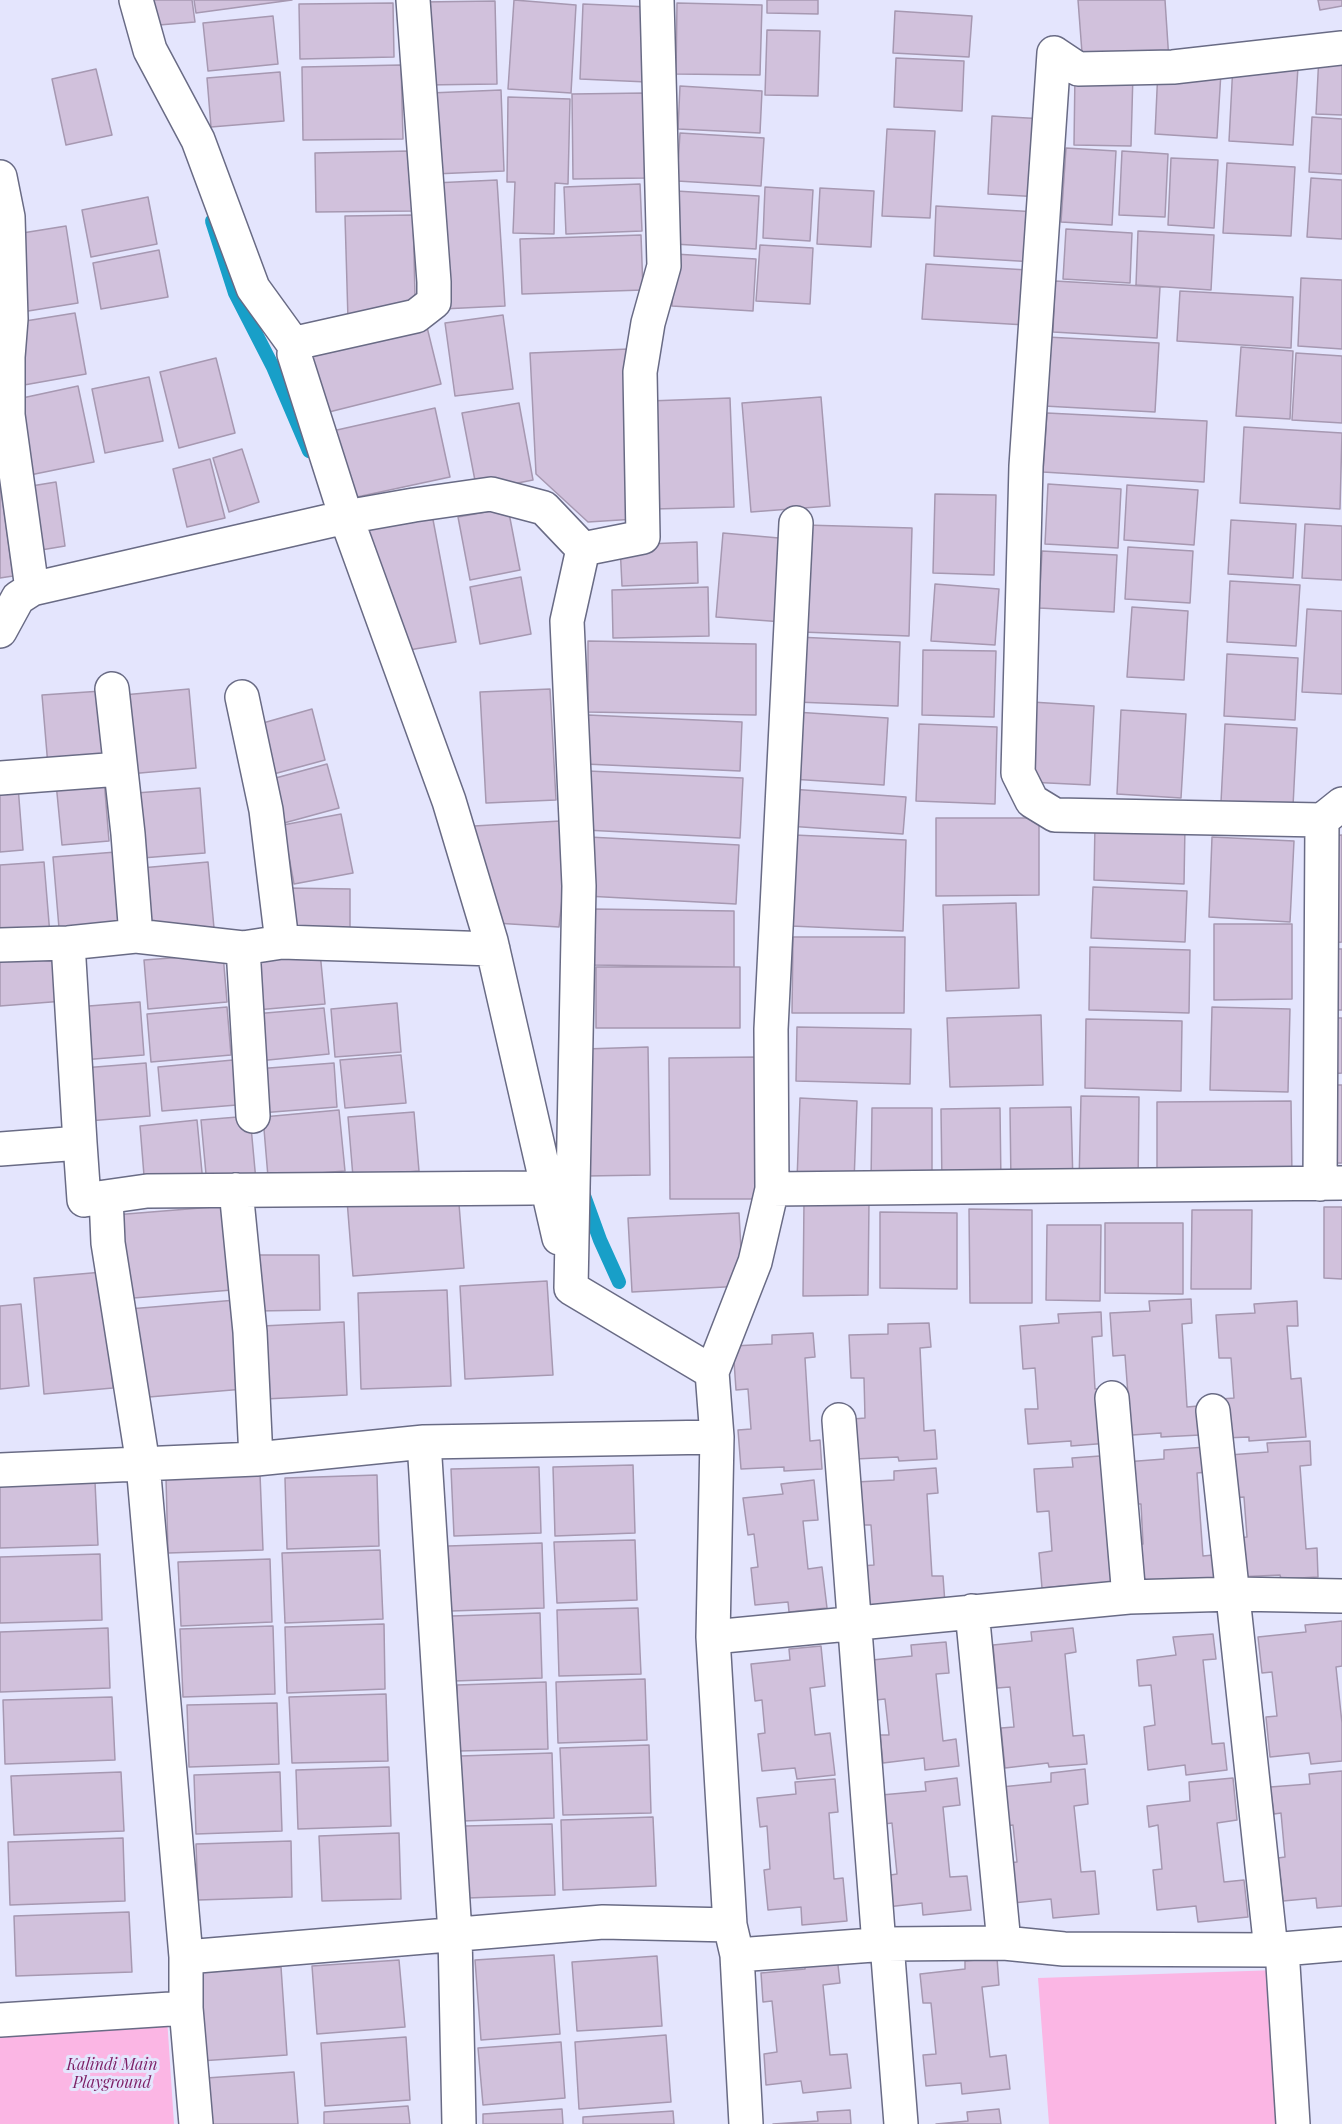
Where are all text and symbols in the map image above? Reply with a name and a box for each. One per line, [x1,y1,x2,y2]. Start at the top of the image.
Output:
park label: Kalindi Main Playground [67,2055,157,2093]

